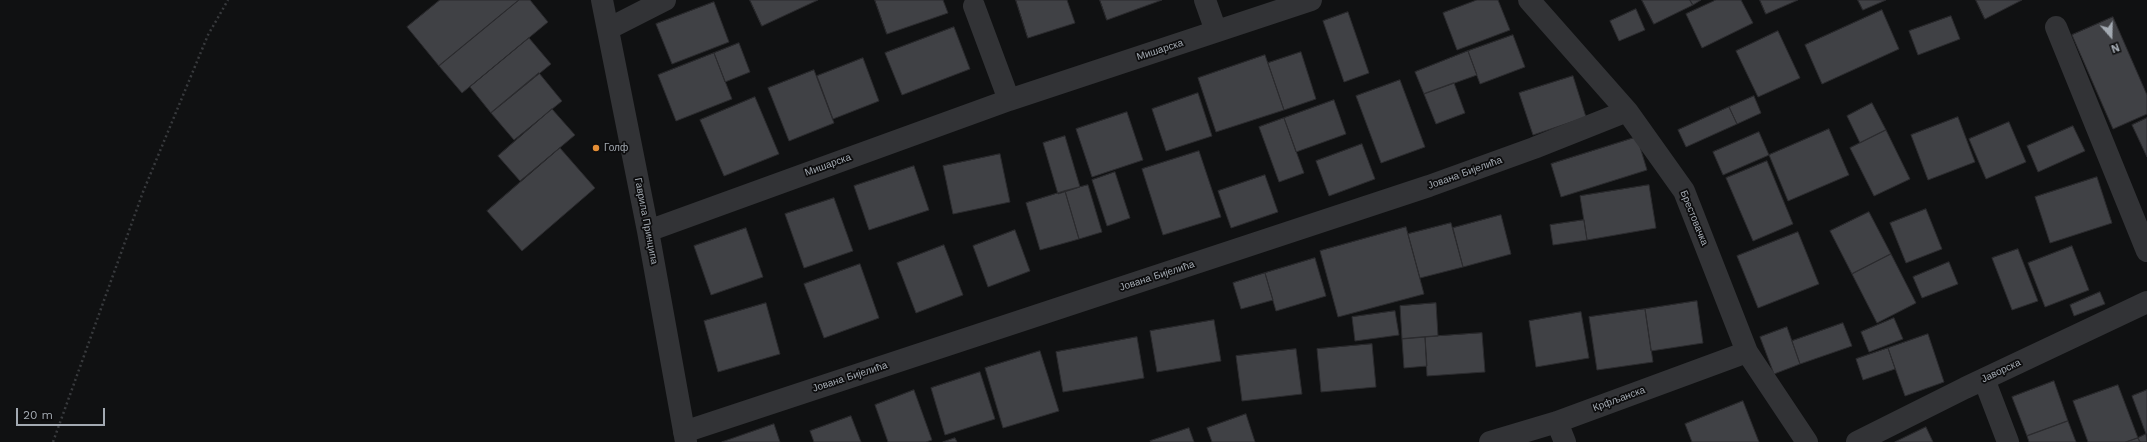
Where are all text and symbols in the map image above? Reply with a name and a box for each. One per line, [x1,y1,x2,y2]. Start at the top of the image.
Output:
north arrow [2091,16,2131,56]
street label: Мишарска [1135,37,1185,63]
text: N [2109,40,2121,55]
place label: Голф [604,142,628,154]
marker: Голф [591,143,601,153]
street label: Мишарска [803,151,853,179]
street label: Јована Бијелића [1426,154,1504,192]
street label: Гаврила Принципа [632,177,660,265]
street label: Брестовачка [1677,189,1711,247]
street label: Јована Бијелића [1118,258,1196,294]
street label: Јаворска [1979,357,2023,385]
street label: Јована Бијелића [811,359,889,395]
street label: Крфљанска [1591,384,1647,414]
scale bar [18,400,107,426]
text: 20 m [23,408,53,422]

